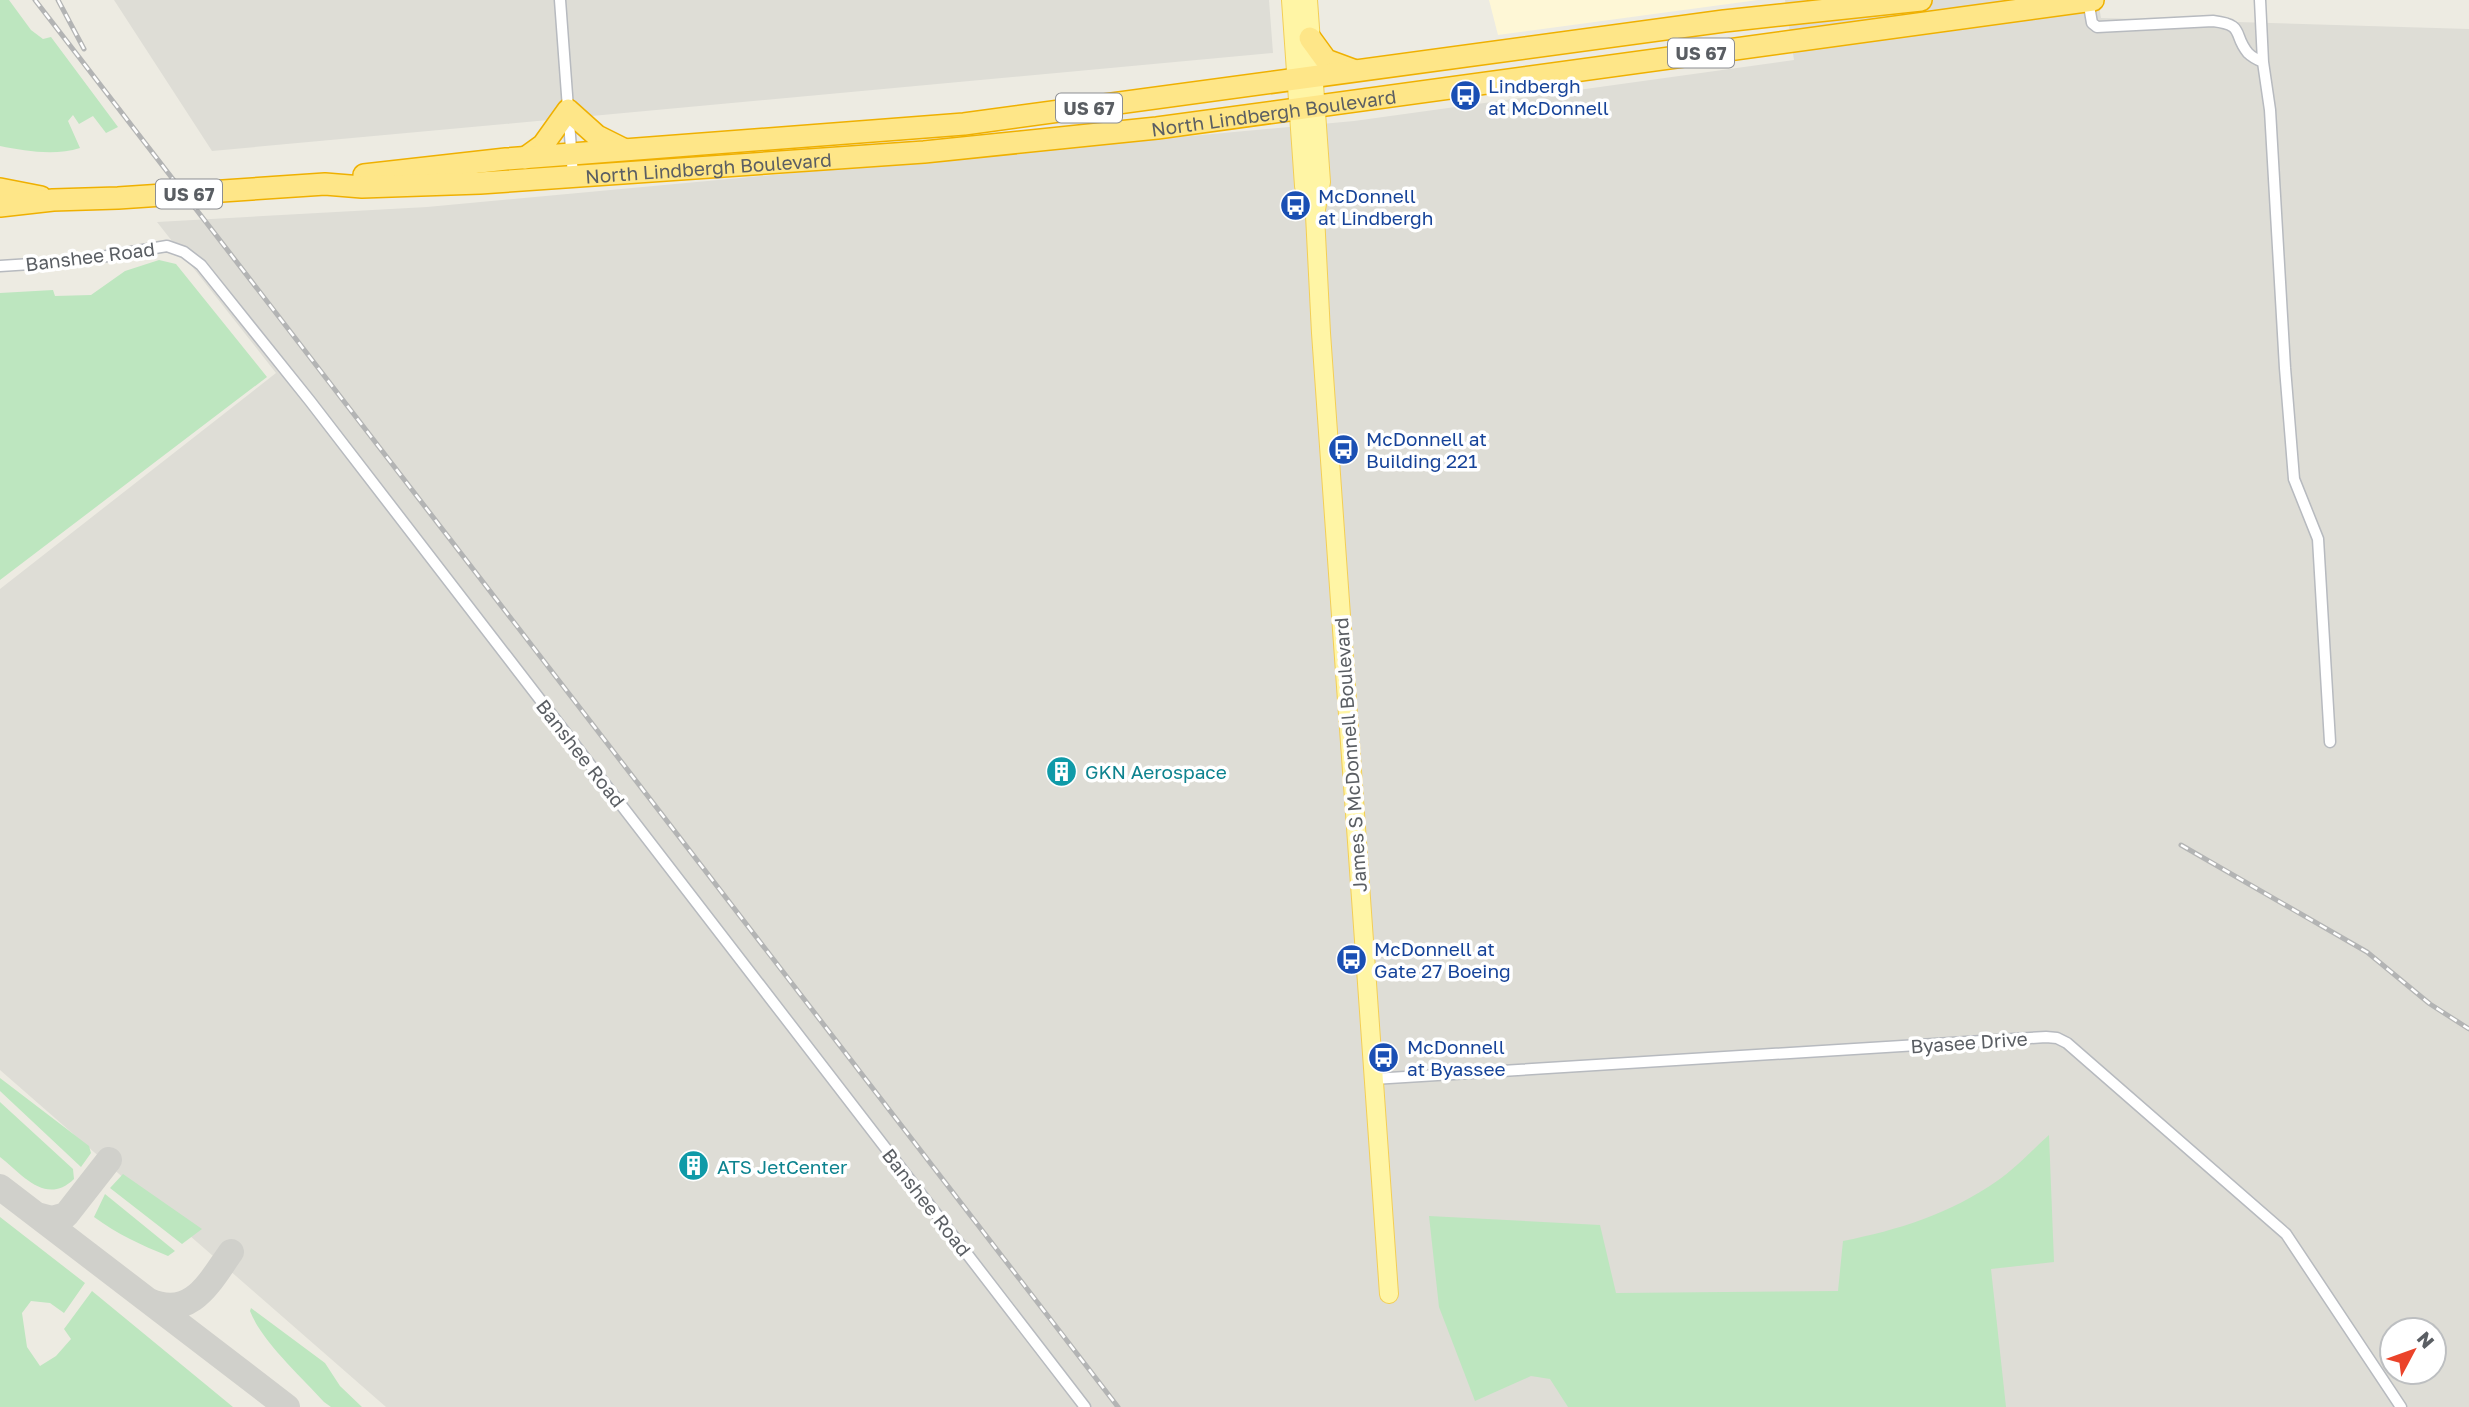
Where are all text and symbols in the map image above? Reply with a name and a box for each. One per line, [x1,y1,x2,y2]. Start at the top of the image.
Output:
road number: US 67 [1668,38,1734,68]
place label: Lindbergh at McDonnell [1488,74,1609,119]
bus stop icon: Lindbergh at McDonnell [1448,79,1482,113]
street label: North Lindbergh Boulevard [1150,84,1398,140]
road number: US 67 [1056,94,1122,122]
street label: North Lindbergh Boulevard [584,147,832,187]
road number: US 67 [156,180,222,209]
place label: McDonnell at Lindbergh [1318,184,1433,229]
bus stop icon: McDonnell at Lindbergh [1278,189,1312,223]
street label: Banshee Road [24,237,156,275]
place label: McDonnell at Building 221 [1366,427,1487,472]
bus stop icon: McDonnell at Building 221 [1326,432,1360,466]
street label: James S McDonnell Boulevard [1329,617,1371,893]
street label: Banshee Road [532,695,630,811]
building icon: GKN Aerospace [1045,754,1079,788]
place label: GKN Aerospace [1085,760,1227,783]
place label: McDonnell at Gate 27 Boeing [1374,937,1511,982]
bus stop icon: McDonnell at Gate 27 Boeing [1334,942,1368,976]
street label: Byasee Drive [1910,1026,2028,1058]
place label: McDonnell at Byassee [1407,1035,1505,1080]
bus stop icon: McDonnell at Byassee [1367,1040,1401,1074]
street label: Banshee Road [878,1144,976,1260]
building icon: ATS JetCenter [677,1149,711,1183]
place label: ATS JetCenter [717,1155,848,1178]
north arrow [2378,1316,2448,1386]
text: N [2413,1327,2440,1353]

